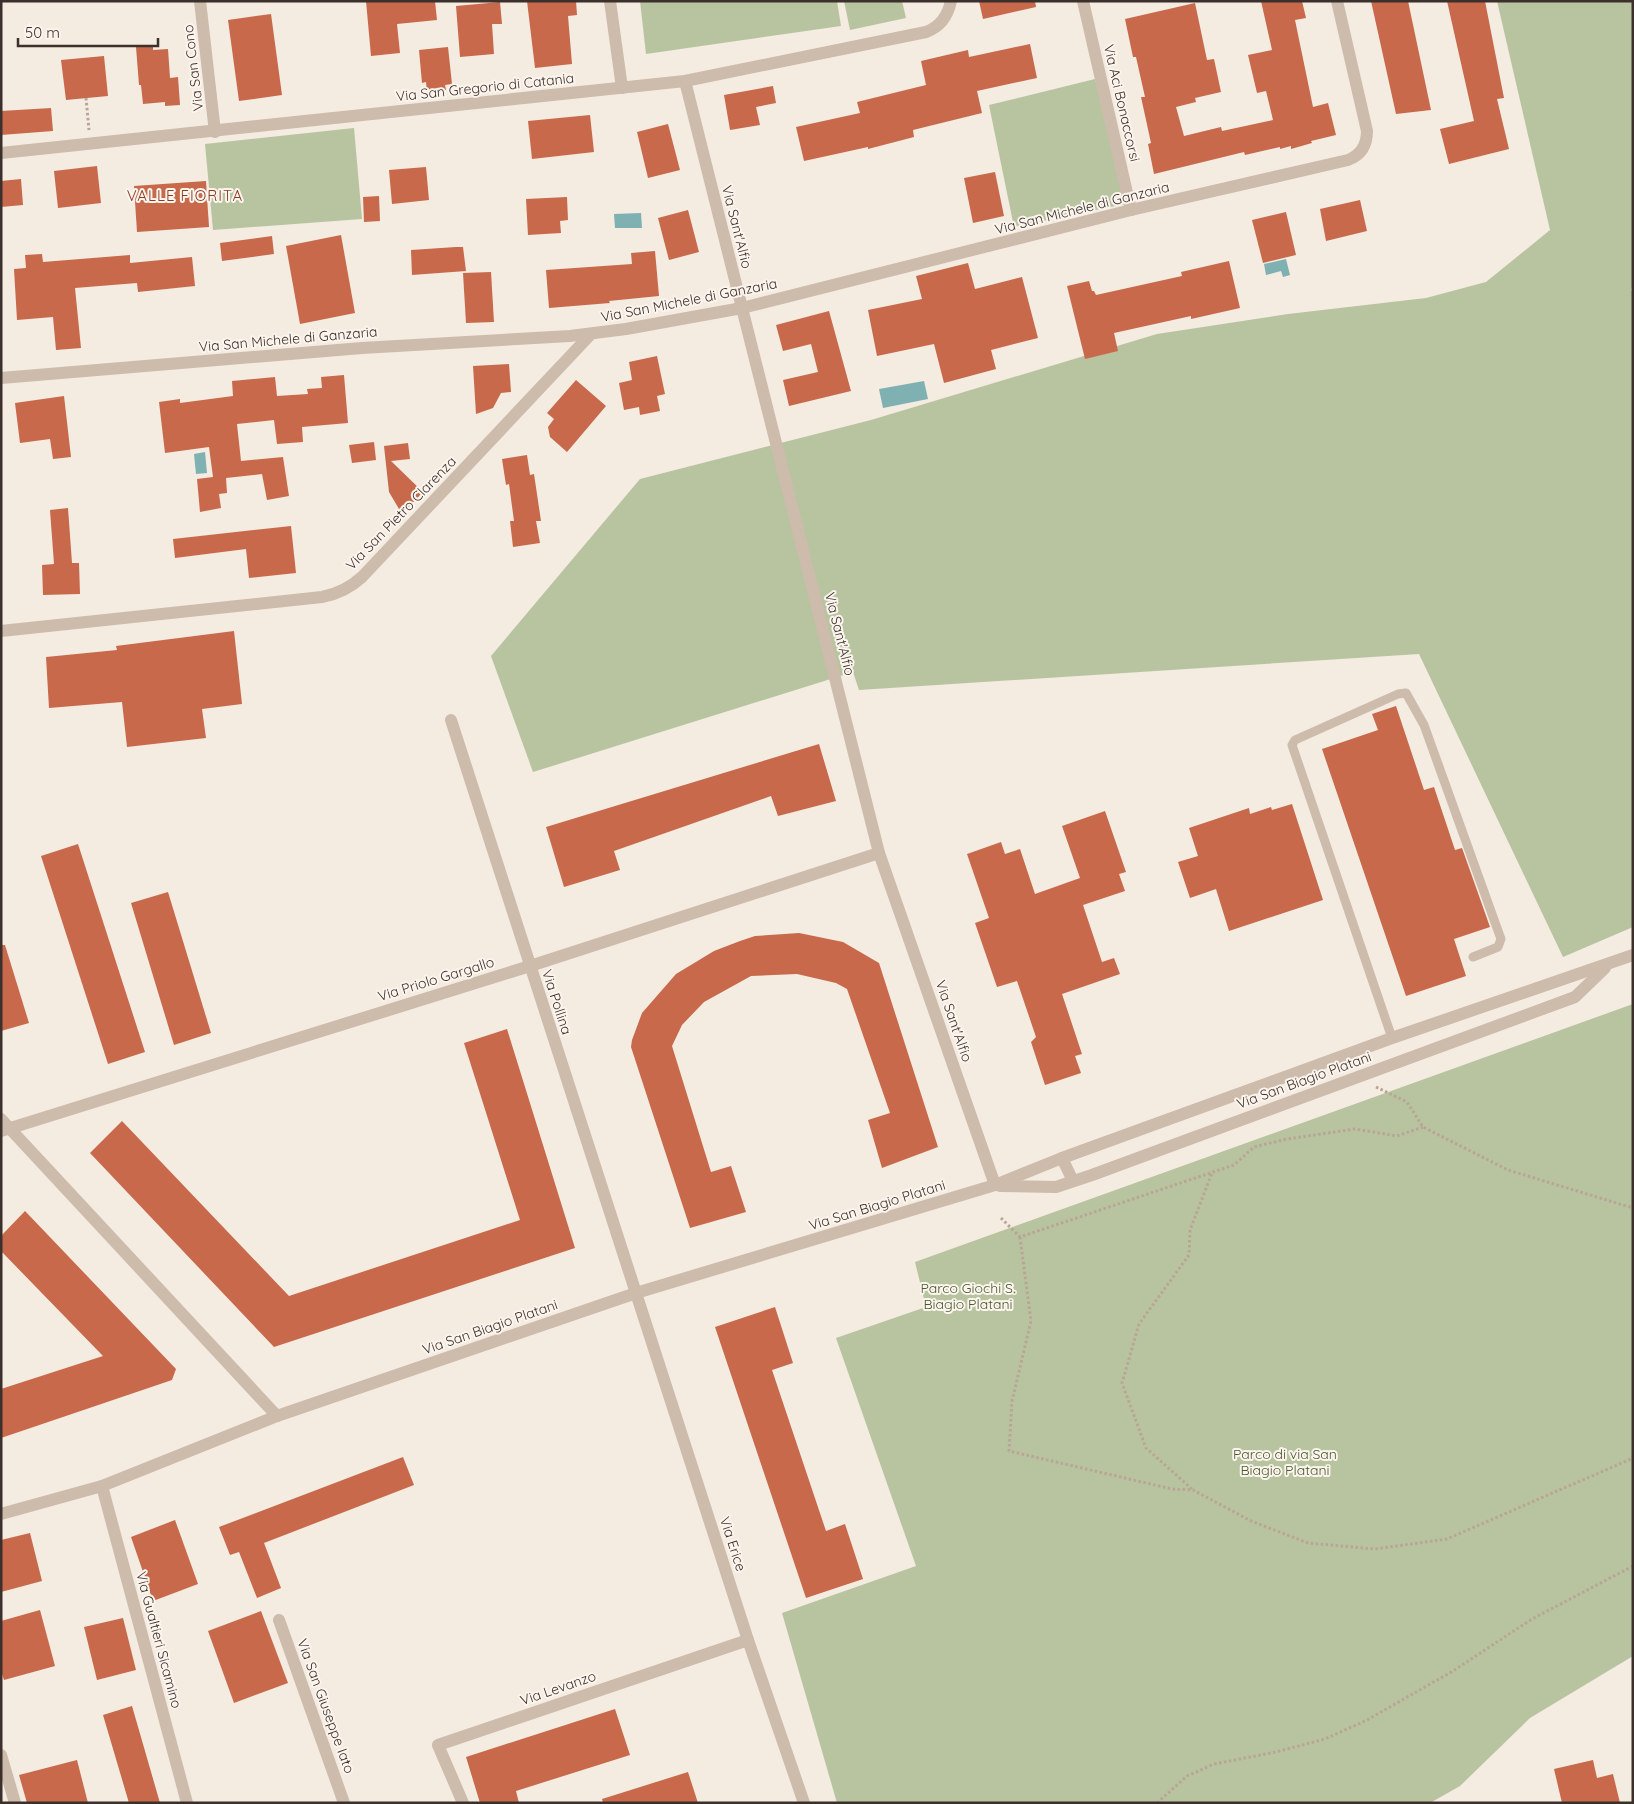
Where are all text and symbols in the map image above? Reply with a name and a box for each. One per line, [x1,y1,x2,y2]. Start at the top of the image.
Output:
scale bar [18,15,158,47]
text: 50 m [25,23,60,42]
street label: Via San Cono [179,24,207,112]
street label: Via Aci Bonaccorsi [1100,43,1144,163]
street label: Via San Gregorio di Catania [395,69,575,105]
street label: Via San Michele di Ganzaria [993,178,1171,238]
street label: Via Sant'Alfio [718,183,756,271]
district label: VALLE FIORITA [127,186,243,205]
street label: Via San Michele di Ganzaria [599,274,779,326]
street label: Via San Michele di Ganzaria [198,322,378,356]
street label: Via San Pietro Clarenza [342,452,460,574]
street label: Via Sant'Alfio [821,590,859,678]
street label: Via Priolo Gargallo [376,953,496,1005]
street label: Via Pollina [538,967,576,1037]
street label: Via Sant'Alfio [932,978,976,1064]
street label: Via San Biagio Platani [1234,1047,1374,1113]
street label: Via San Biagio Platani [807,1176,947,1234]
park label: Parco Giochi S. Biagio Platani [921,1279,1015,1313]
street label: Via San Biagio Platani [420,1295,560,1359]
park label: Parco di via San Biagio Platani [1233,1445,1337,1479]
street label: Via Erice [716,1515,750,1574]
street label: Via Gualtieri Sicamino [132,1570,186,1710]
street label: Via San Giuseppe Iato [293,1636,359,1776]
street label: Via Levanzo [518,1667,598,1709]

